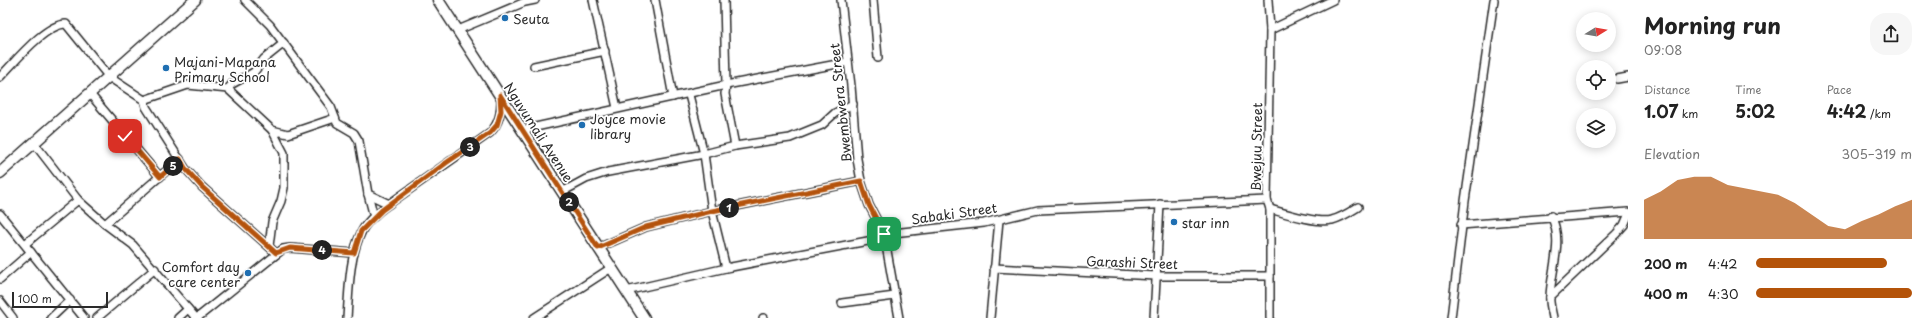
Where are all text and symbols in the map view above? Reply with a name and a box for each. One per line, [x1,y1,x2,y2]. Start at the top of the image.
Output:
text: Morning run [1644,8,1781,41]
place label: Seuta [513,9,550,28]
north arrow [1576,12,1616,52]
map controls [1576,12,1616,148]
marker: Seuta [500,13,510,23]
button: share [1870,13,1912,55]
text: 09:08 [1644,40,1682,59]
street label: Bwembwera Street [824,42,856,164]
place label: Majani-Mapana Primary School [174,52,277,86]
button: locate [1576,60,1616,100]
marker: Majani-Mapana Primary School [161,63,171,73]
street label: Nguvumali Avenue [500,79,578,185]
text: Distance [1644,81,1690,98]
text: Time [1735,81,1761,98]
text: Pace [1827,81,1851,98]
text: 1.07 [1644,98,1678,124]
text: 5:02 [1735,98,1775,124]
text: 4:42 [1827,98,1866,124]
street label: Bwejuu Street [1246,102,1266,192]
text: km [1678,105,1698,122]
text: /km [1866,105,1891,122]
button: layers [1576,108,1616,148]
place label: Joyce movie library [590,109,666,143]
pin [108,119,142,153]
marker: Joyce movie library [577,120,587,130]
icon: check [114,125,136,147]
pin: 3 [460,137,480,157]
text: 3 [466,138,474,155]
text: Elevation [1644,144,1700,163]
text: 305–319 m [1842,144,1912,163]
pin: 5 [163,156,183,176]
text: 5 [169,157,177,174]
pin: 2 [559,192,579,212]
text: 2 [565,193,573,210]
pin: 1 [719,198,739,218]
street label: Sabaki Street [910,198,998,228]
text: 1 [726,199,732,216]
place label: star inn [1182,213,1230,232]
pin [867,217,901,251]
marker: star inn [1169,217,1179,227]
icon: arrive [873,223,895,245]
pin: 4 [312,240,332,260]
text: 4 [318,241,326,258]
street label: Garashi Street [1086,251,1178,273]
text: 200 m [1644,254,1688,273]
text: 4:42 [1708,254,1738,273]
place label: Comfort day care center [162,257,241,291]
marker: Comfort day care center [243,268,253,278]
text: 400 m [1644,284,1688,303]
text: 4:30 [1708,284,1738,303]
scale bar [12,290,108,309]
text: 100 m [18,290,52,307]

